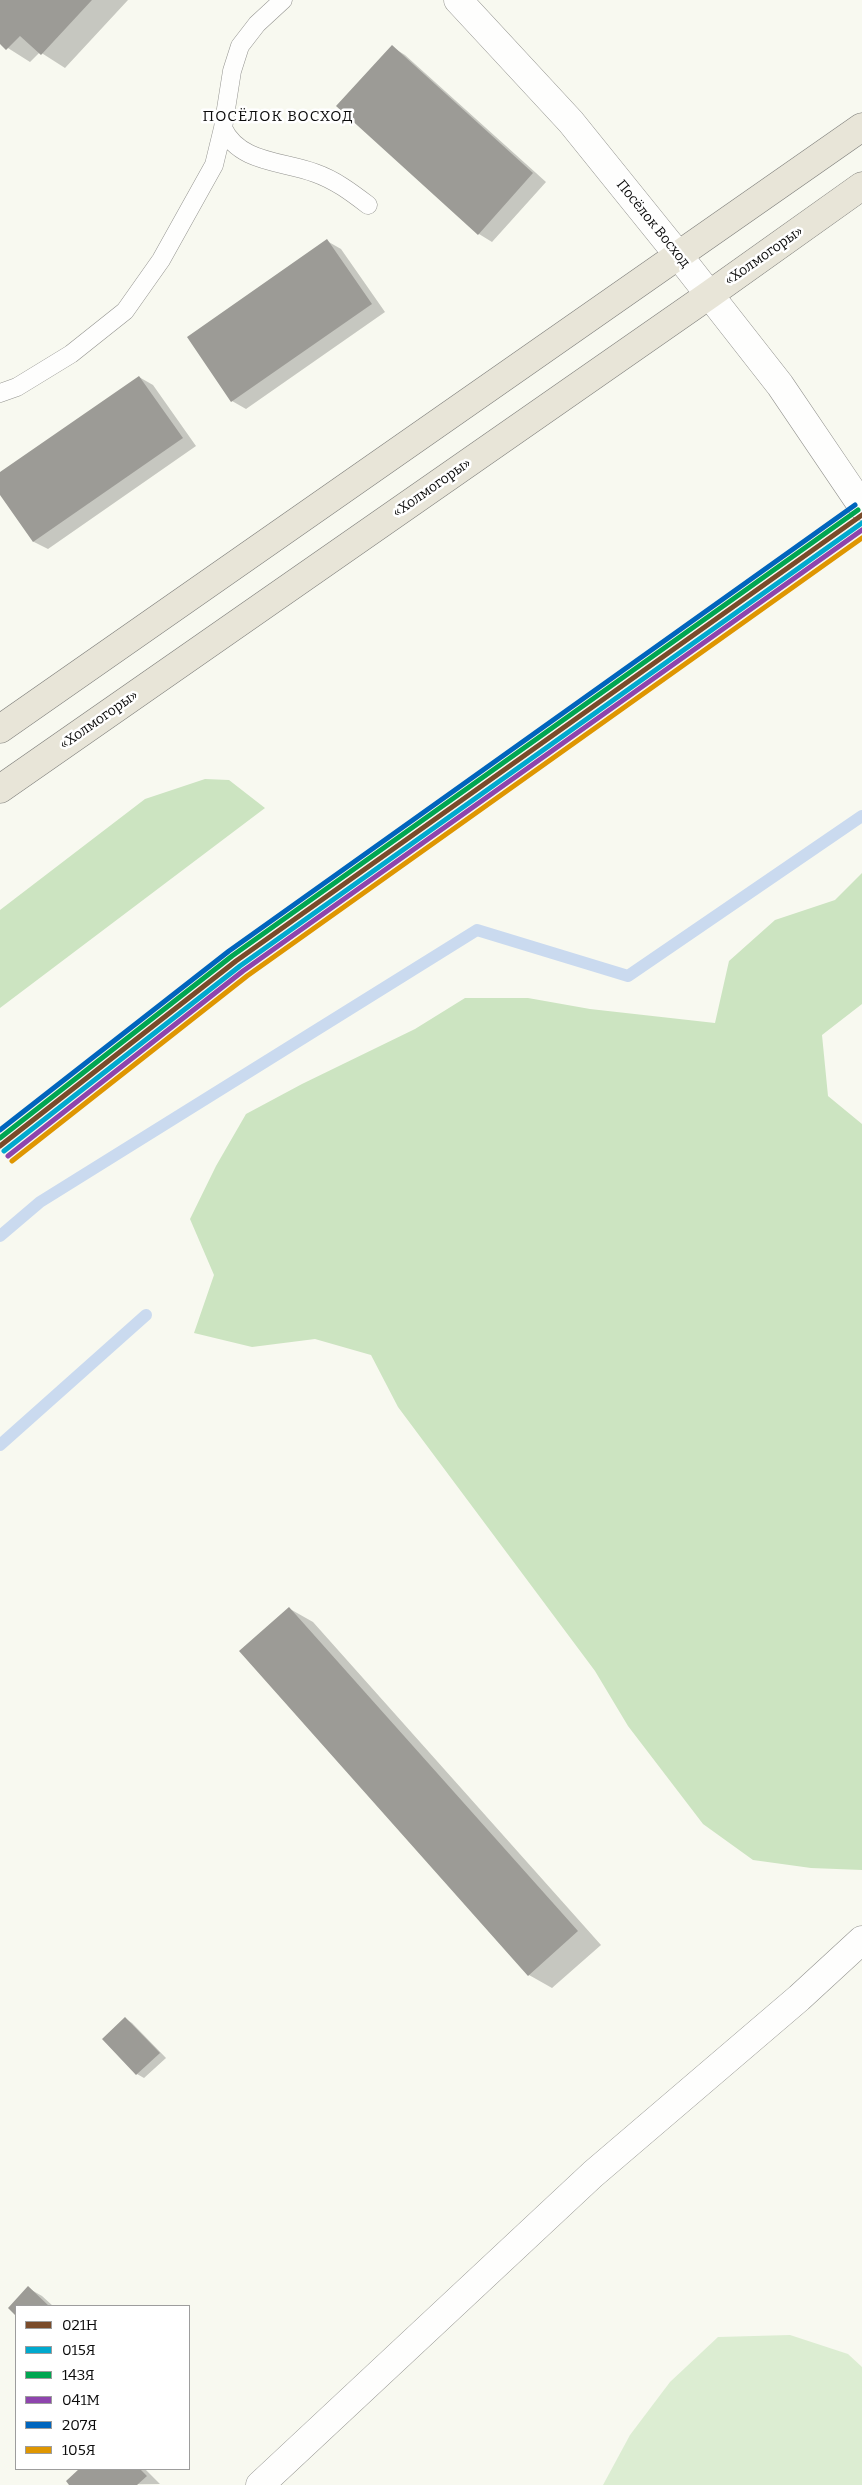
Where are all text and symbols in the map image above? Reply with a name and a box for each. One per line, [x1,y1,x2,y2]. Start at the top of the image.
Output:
district label: ПОСЁЛОК ВОСХОД [201,108,355,126]
street label: Посёлок Восход [613,177,693,271]
street label: «Холмогоры» [722,223,806,289]
street label: «Холмогоры» [390,455,474,521]
street label: «Холмогоры» [57,687,141,753]
legend [15,2305,190,2470]
text: 021Н [62,2316,98,2334]
text: 015Я [62,2341,95,2359]
text: 143Я [62,2366,95,2384]
text: 041М [62,2391,100,2409]
text: 207Я [62,2416,97,2434]
text: 105Я [62,2441,96,2459]

